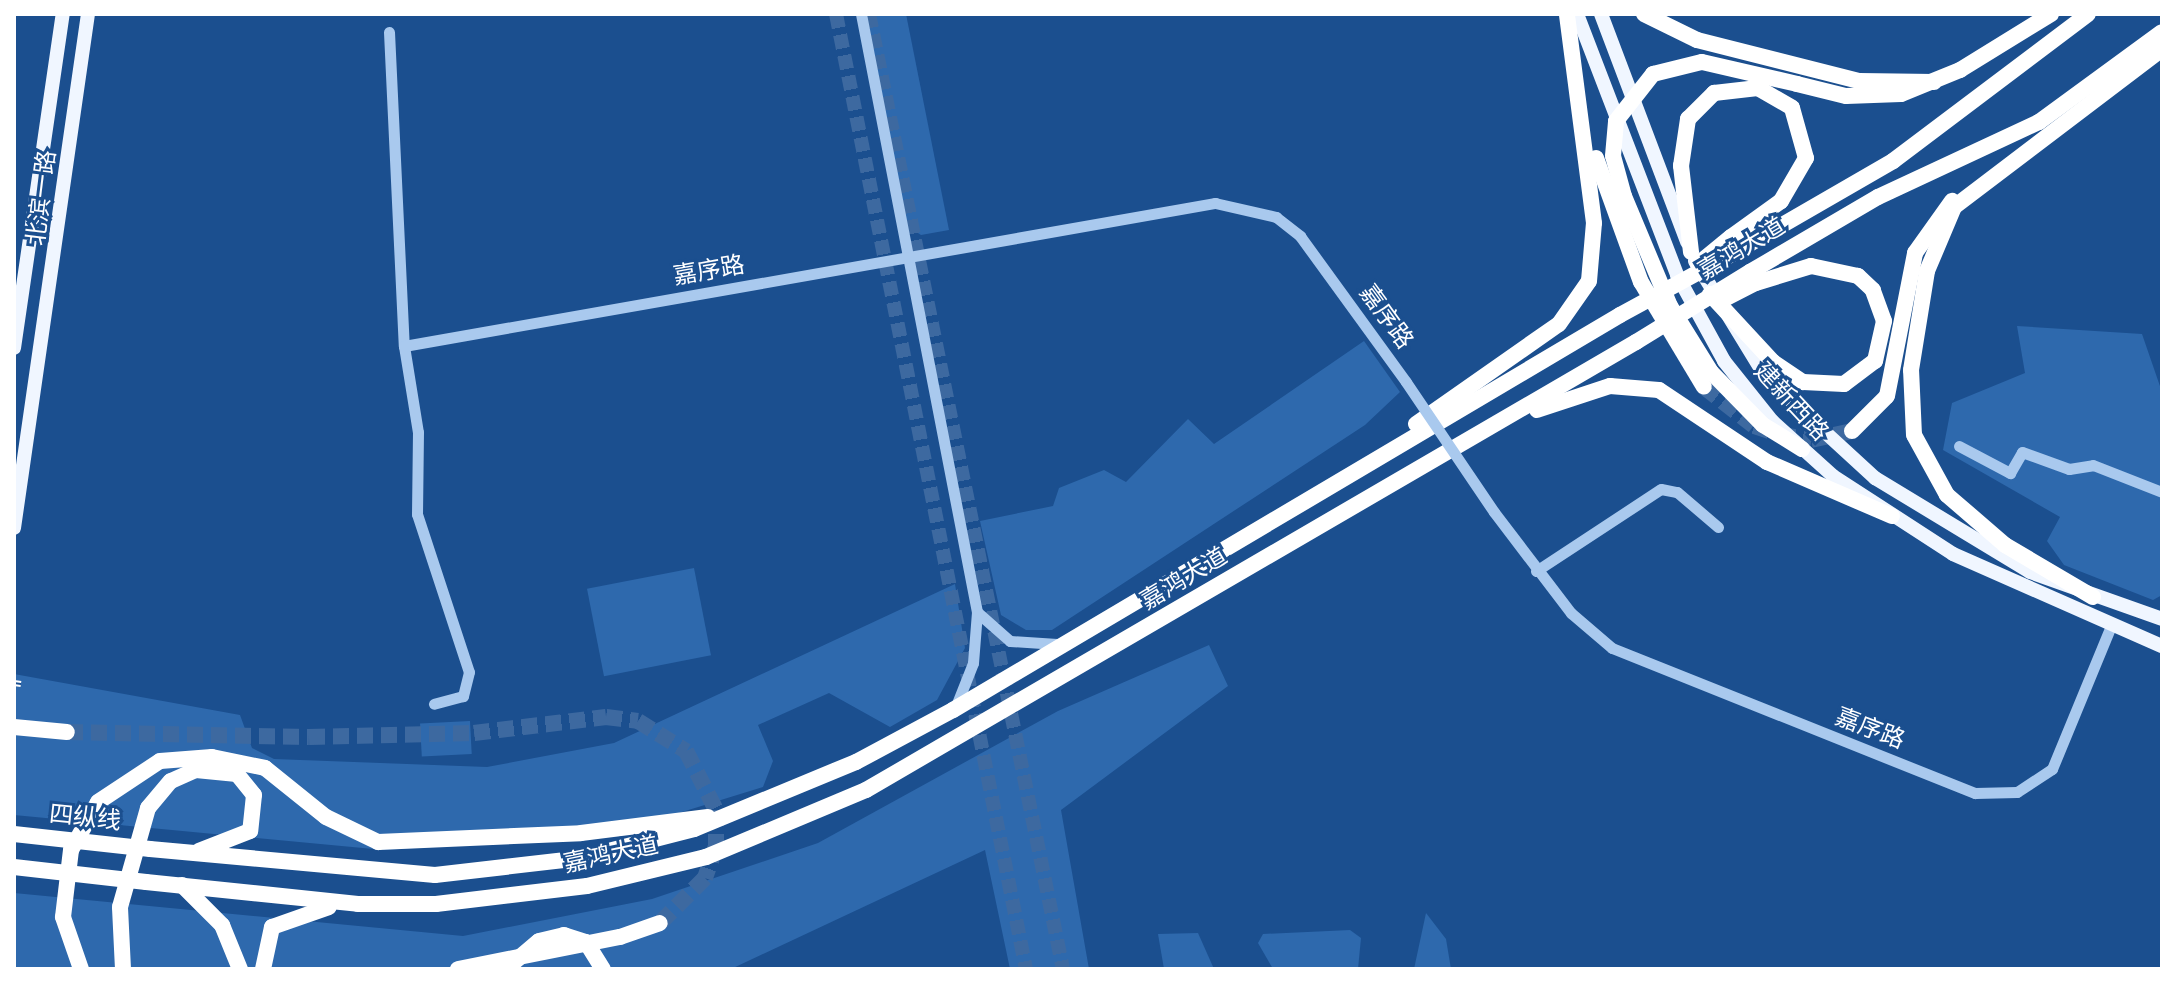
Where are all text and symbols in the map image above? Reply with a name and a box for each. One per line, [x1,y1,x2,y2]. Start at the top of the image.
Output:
street label: 北滨一路 [22,149,62,247]
street label: 嘉鸿大道 [1693,212,1791,286]
street label: 嘉序路 [671,251,747,291]
street label: 嘉序路 [1353,279,1419,355]
street label: 建新西路 [1748,357,1834,447]
street label: 嘉鸿大道 [1135,542,1233,616]
street label: 嘉序路 [1831,703,1909,755]
street label: 四纵线 [48,800,122,836]
street label: 嘉鸿大道 [561,831,661,879]

